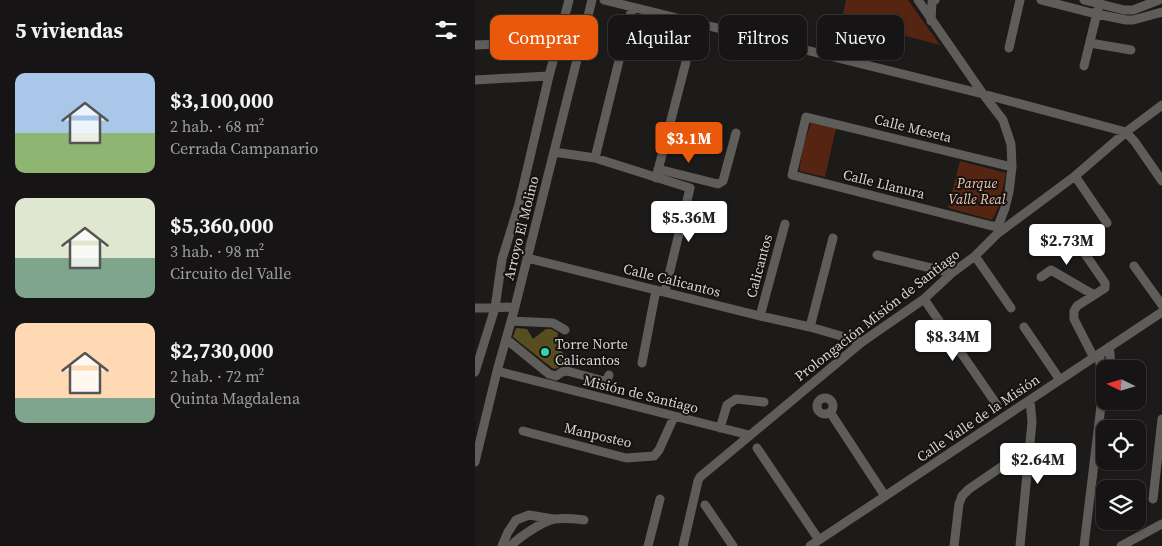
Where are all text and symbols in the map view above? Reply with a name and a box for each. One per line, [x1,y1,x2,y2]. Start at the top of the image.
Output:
chip: Comprar [490,15,598,60]
chip: Alquilar [608,15,709,60]
chip: Filtros [719,15,807,60]
chip: Nuevo [817,15,904,60]
text: 5 viviendas [15,16,123,45]
icon: filters [432,16,460,44]
text: $3,100,000 [170,86,274,115]
icon: home [55,93,115,153]
street label: Calle Meseta [872,109,955,147]
text: 2 hab. · 68 m² [170,115,264,137]
pin: $3.1M [654,121,724,164]
text: $3.1M [666,127,712,149]
text: Cerrada Campanario [170,137,318,159]
street label: Calle Llanura [841,164,928,204]
park label: Parque Valle Real [948,173,1006,209]
street label: Arroyo El Molino [498,174,544,282]
pin: $5.36M [648,200,730,243]
text: $5.36M [662,206,716,228]
text: $5,360,000 [170,211,274,240]
icon: home [55,218,115,278]
pin: $2.73M [1026,224,1108,266]
text: $2.73M [1040,229,1094,251]
street label: Calicantos [741,232,777,300]
text: 3 hab. · 98 m² [170,240,264,262]
street label: Prolongación Misión de Santiago [790,244,964,386]
street label: Calle Calicantos [621,258,723,302]
text: Circuito del Valle [170,262,292,284]
pin: $8.34M [912,320,994,362]
text: $8.34M [926,325,980,347]
place label: Torre Norte Calicantos [555,334,628,370]
text: $2,730,000 [170,336,274,365]
icon: home [55,343,115,403]
marker: Torre Norte Calicantos [539,346,551,358]
north arrow [1096,360,1146,410]
map controls [1096,360,1146,530]
text: 2 hab. · 72 m² [170,365,264,387]
street label: Calle Valle de la Misión [913,369,1044,467]
street label: Misión de Santiago [581,370,701,418]
text: Quinta Magdalena [170,387,300,409]
street label: Manposteo [562,417,634,453]
button: locate [1096,420,1146,470]
pin: $2.64M [997,442,1079,485]
text: $2.64M [1011,448,1065,470]
button: layers [1096,480,1146,530]

